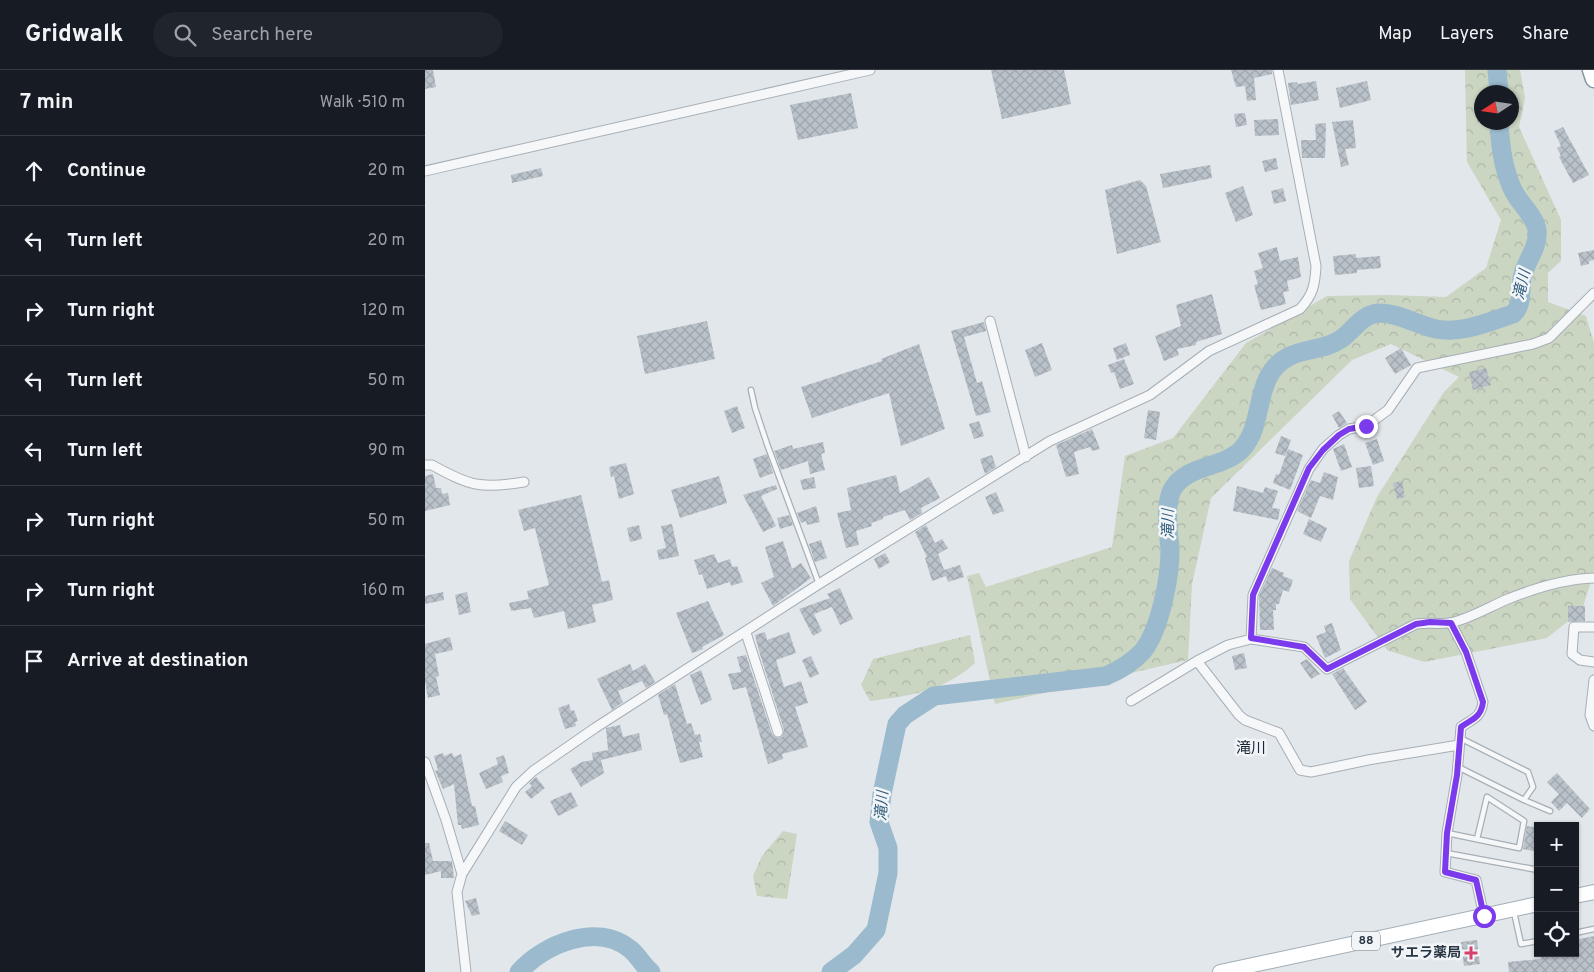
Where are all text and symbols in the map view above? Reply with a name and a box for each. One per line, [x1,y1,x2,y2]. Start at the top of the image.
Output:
search box [153,12,503,57]
text: Gridwalk [25,20,123,50]
icon: search [171,21,199,49]
text: Search here [211,23,313,47]
text: Map [1378,23,1412,46]
text: Layers [1440,23,1494,46]
text: Share [1522,23,1569,46]
north arrow [1474,85,1519,130]
text: 7 min [20,89,73,116]
text: Walk · 510 m [320,93,405,113]
icon: ahead [20,157,48,185]
text: Continue [67,159,146,183]
text: 20 m [368,161,405,181]
icon: left [20,227,48,255]
text: Turn left [67,229,143,253]
text: 20 m [368,231,405,251]
water label: 滝川 [1510,266,1536,302]
icon: right [20,297,48,325]
text: Turn right [67,299,155,323]
text: 120 m [362,301,405,321]
icon: left [20,367,48,395]
text: Turn left [67,369,143,393]
text: 50 m [368,371,405,391]
route end [1355,415,1378,438]
icon: left [20,437,48,465]
text: Turn left [67,439,143,463]
text: 90 m [368,441,405,461]
icon: right [20,507,48,535]
water label: 滝川 [1160,507,1179,539]
text: Turn right [67,509,155,533]
text: 50 m [368,511,405,531]
icon: right [20,577,48,605]
text: Turn right [67,579,155,603]
text: 160 m [362,581,405,601]
icon: arrive [20,647,48,675]
text: Arrive at destination [67,649,248,673]
district label: 滝川 [1236,740,1266,759]
water label: 滝川 [872,788,894,822]
map controls [1534,822,1579,957]
button: + [1534,822,1579,867]
button: − [1534,867,1579,912]
route start [1473,905,1496,928]
button: locate [1534,912,1579,957]
road number: 88 [1352,931,1380,950]
place label: サエラ薬局 [1391,945,1461,962]
marker: サエラ薬局 [1465,947,1477,959]

